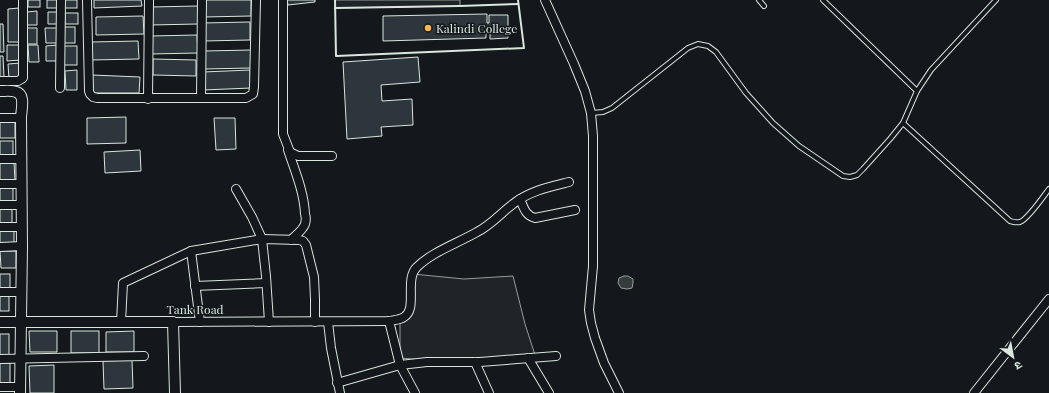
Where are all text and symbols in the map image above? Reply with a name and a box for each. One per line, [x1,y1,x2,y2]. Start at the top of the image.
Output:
place label: Kalindi College [436,20,517,36]
marker: Kalindi College [423,23,433,33]
street label: Tank Road [166,301,224,317]
north arrow [993,337,1033,377]
text: उ [1011,358,1025,374]

